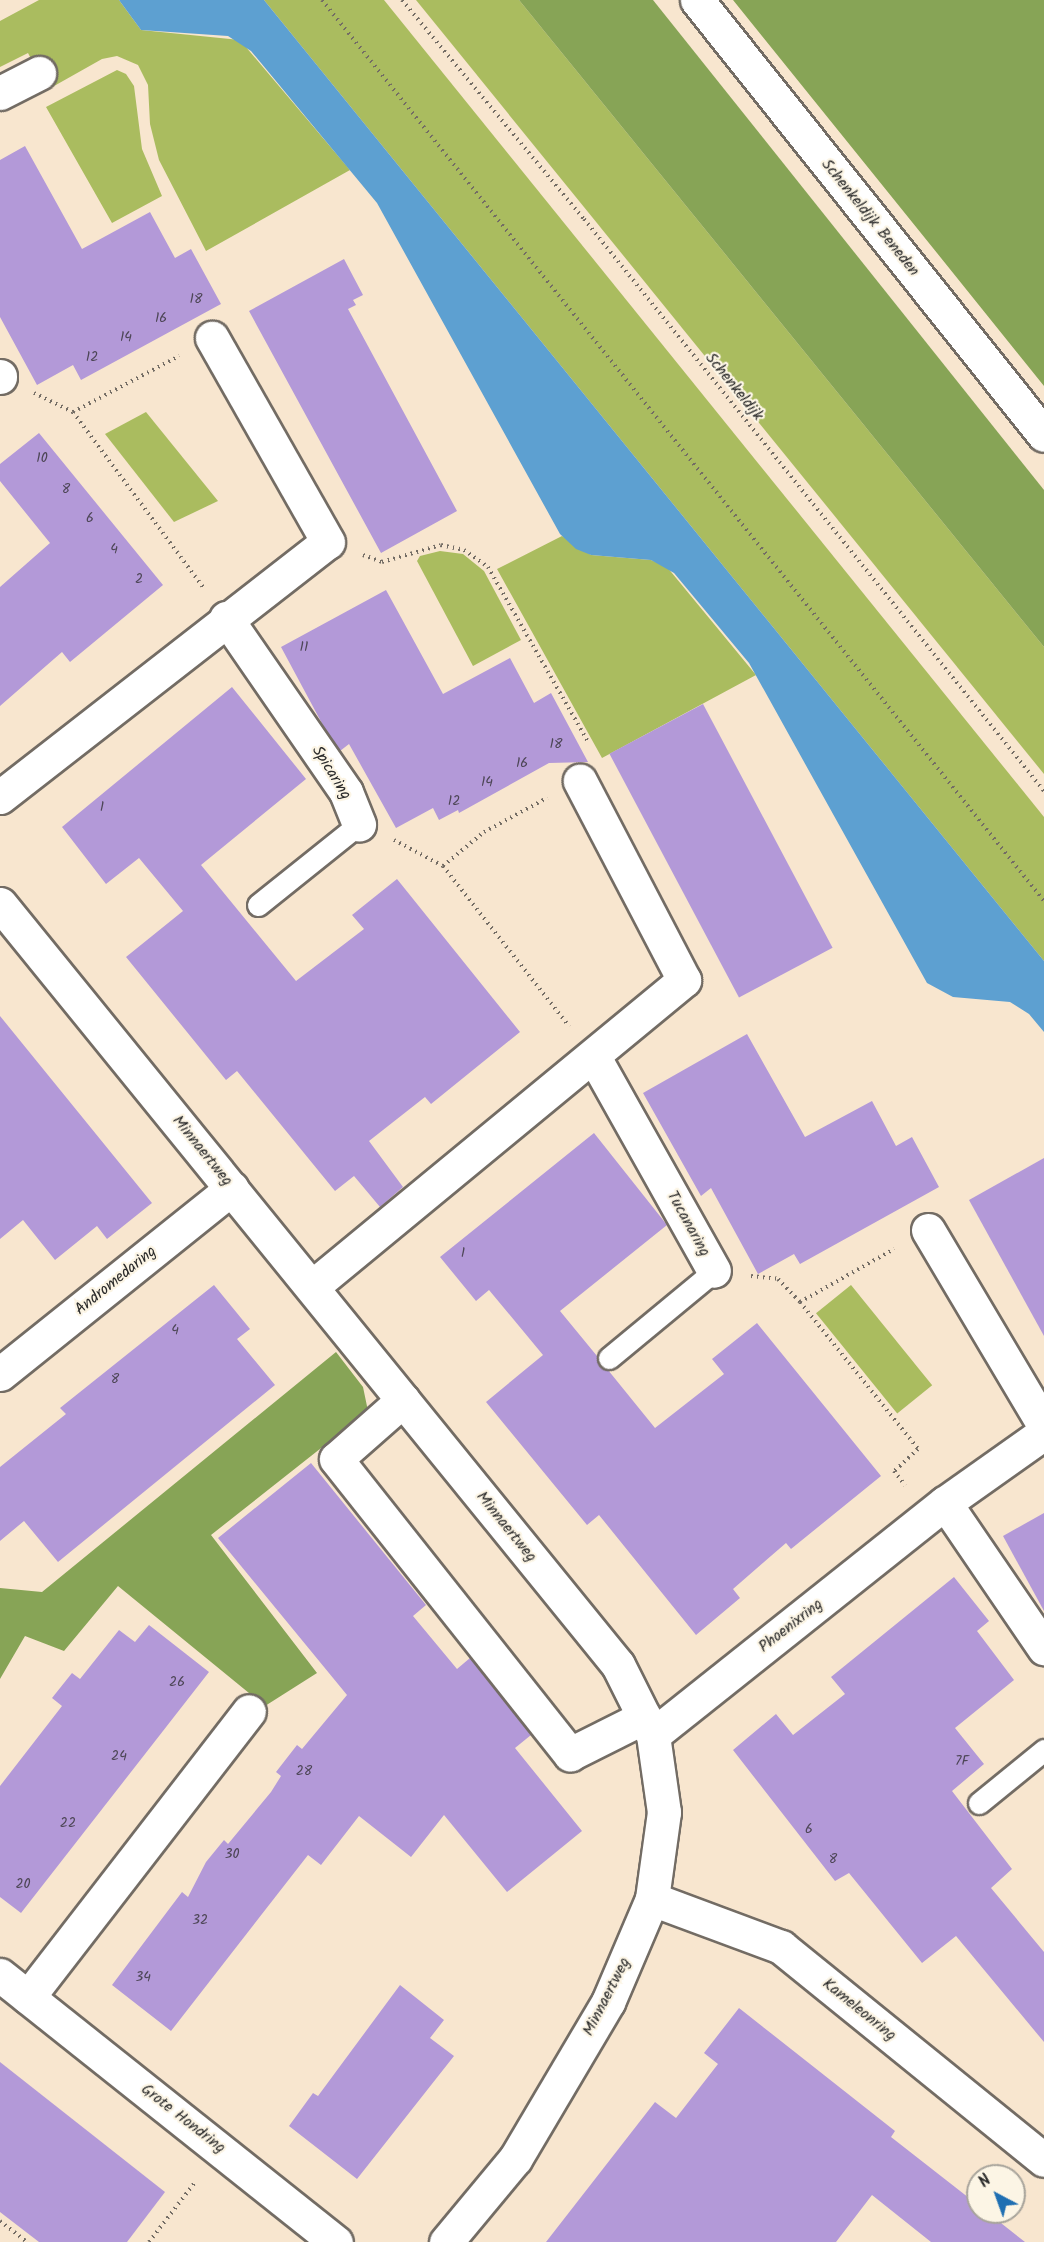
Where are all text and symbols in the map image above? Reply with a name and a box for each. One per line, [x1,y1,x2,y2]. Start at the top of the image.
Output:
street label: Schenkeldijk Beneden [817,156,923,280]
house number: 18 [190,291,202,307]
house number: 16 [155,310,167,326]
house number: 14 [120,329,132,345]
house number: 12 [86,349,98,365]
street label: Schenkeldijk [701,349,767,425]
house number: 10 [36,450,48,466]
house number: 8 [62,481,70,497]
house number: 6 [86,510,94,526]
house number: 4 [110,541,118,557]
house number: 2 [135,571,143,587]
house number: 11 [300,639,308,655]
house number: 18 [550,736,562,752]
street label: Spicaring [307,743,355,803]
house number: 16 [516,755,528,771]
house number: 14 [481,774,493,790]
house number: 12 [448,793,460,809]
house number: 1 [100,799,104,815]
street label: Minnaertweg [168,1112,236,1190]
street label: Tucanaring [662,1188,714,1260]
street label: Andromedaring [71,1242,161,1320]
house number: 1 [461,1245,465,1261]
house number: 4 [171,1322,179,1338]
house number: 8 [111,1371,119,1387]
street label: Minnaertweg [472,1488,540,1566]
street label: Phoenixring [755,1595,827,1657]
house number: 26 [169,1674,185,1690]
house number: 24 [111,1748,127,1764]
house number: 7F [955,1753,969,1769]
house number: 28 [296,1763,312,1779]
house number: 22 [60,1815,76,1831]
house number: 6 [805,1821,813,1837]
house number: 30 [225,1846,239,1862]
house number: 8 [829,1851,837,1867]
house number: 20 [15,1876,31,1892]
house number: 32 [192,1912,208,1928]
street label: Minnaertweg [579,1955,635,2039]
house number: 34 [135,1969,151,1985]
street label: Kameleonring [818,1975,900,2045]
street label: Grote Hondring [137,2080,229,2158]
north arrow [966,2164,1026,2224]
text: N [973,2169,997,2194]

